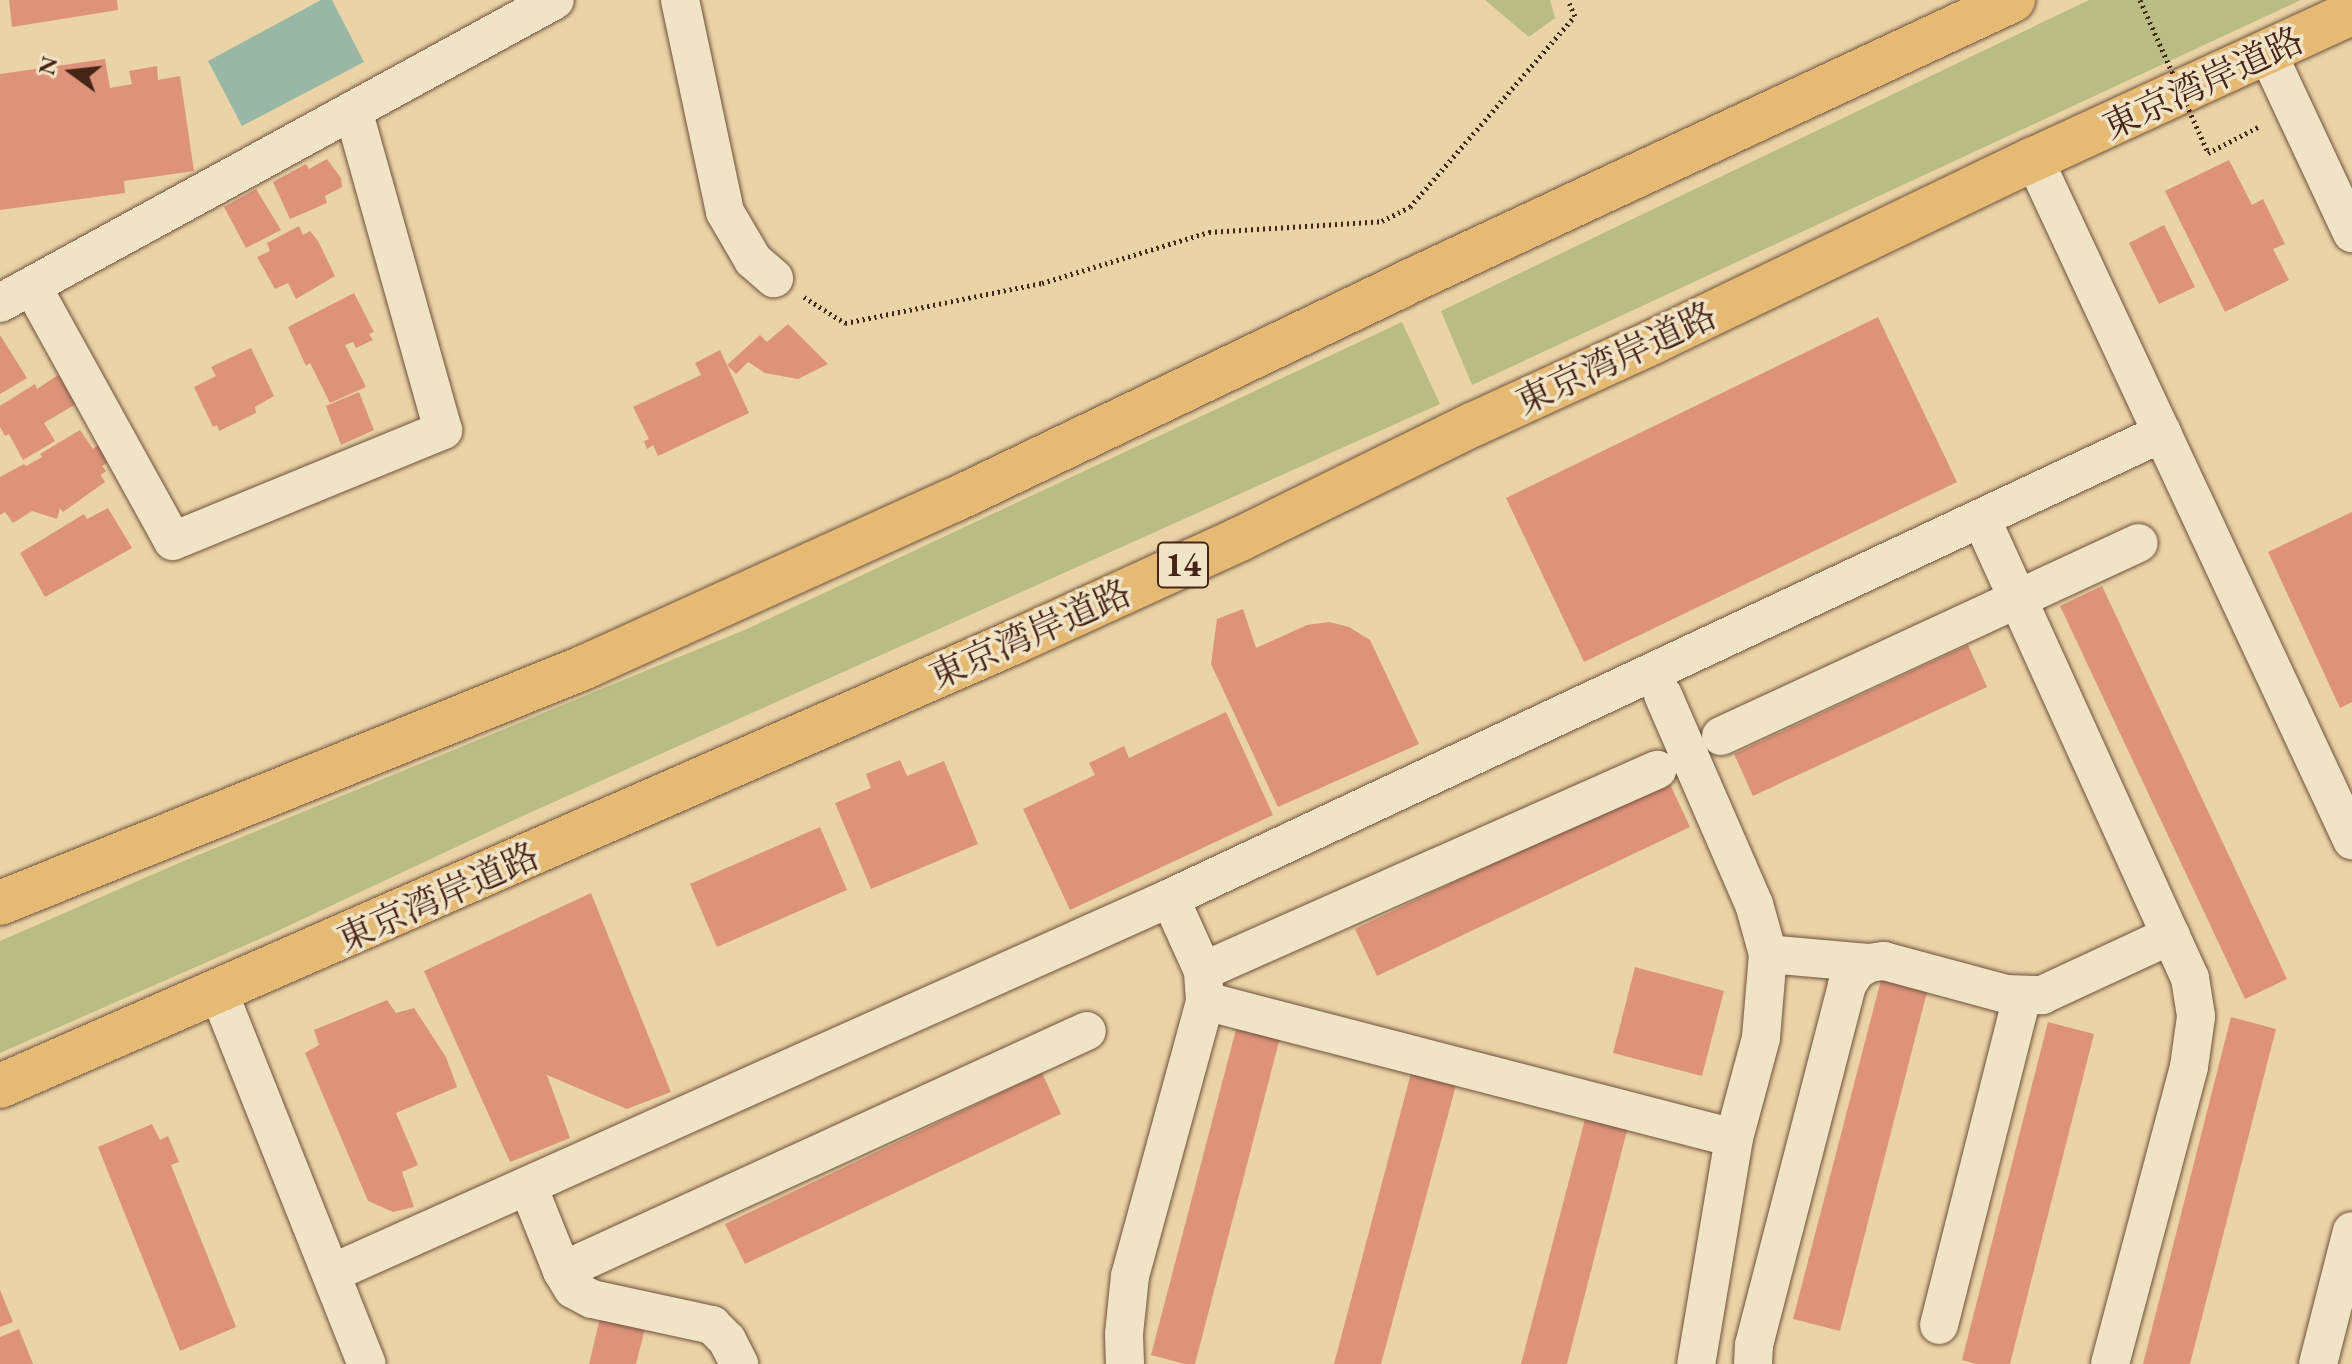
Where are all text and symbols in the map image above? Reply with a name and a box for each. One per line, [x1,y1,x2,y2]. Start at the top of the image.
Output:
street label: 東京湾岸道路 [2096,18,2310,148]
north arrow [32,32,112,112]
text: N [32,53,65,78]
street label: 東京湾岸道路 [1509,293,1723,423]
road number: 14 [1157,535,1209,595]
street label: 東京湾岸道路 [923,570,1137,698]
street label: 東京湾岸道路 [331,833,545,961]

